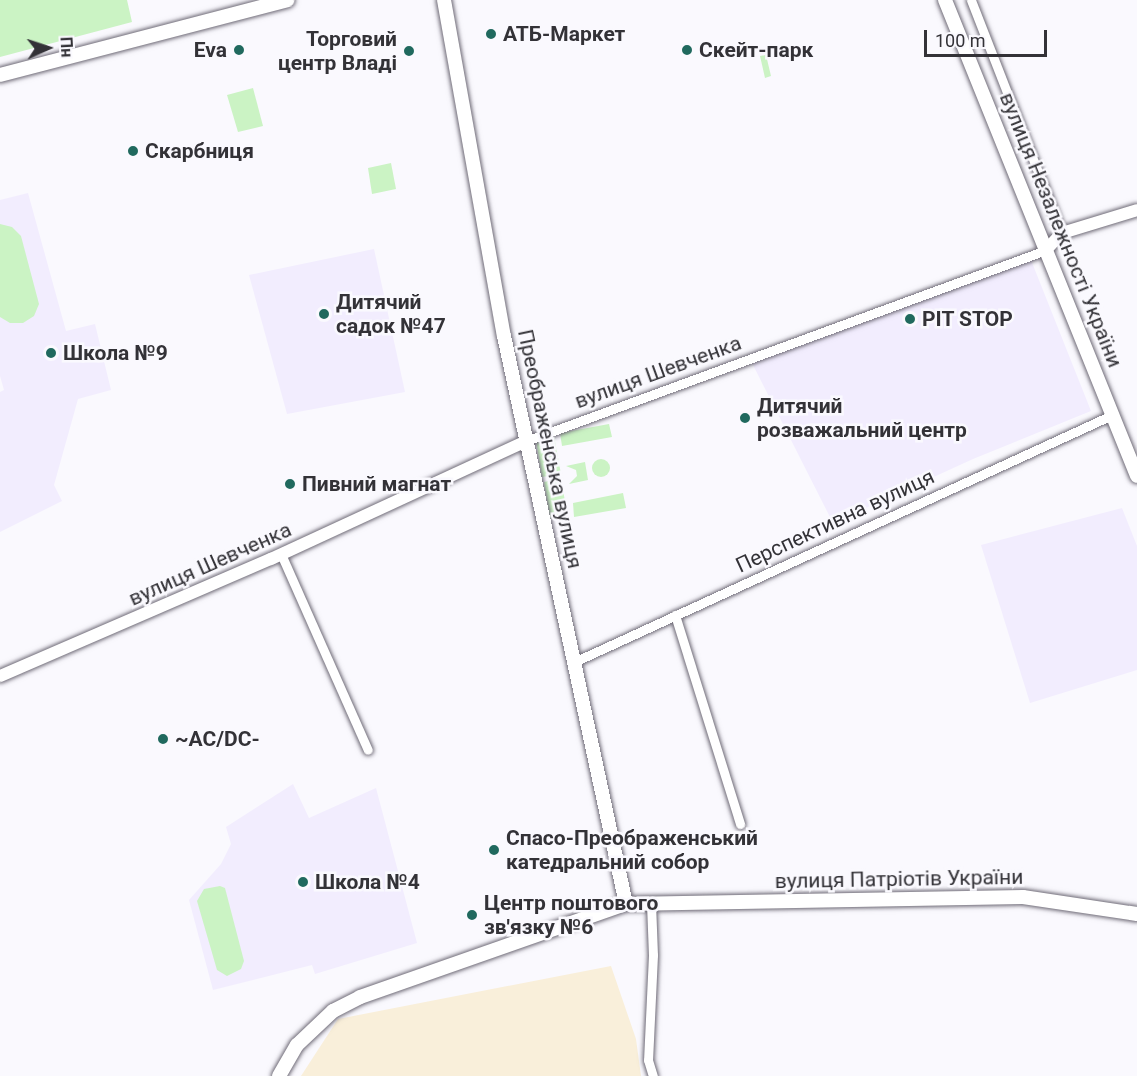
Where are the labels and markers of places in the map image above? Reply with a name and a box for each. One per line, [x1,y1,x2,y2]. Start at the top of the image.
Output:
place label: АТБ-Маркет [503,21,625,47]
place label: Торговий центр Владі [278,26,397,76]
marker: АТБ-Маркет [484,27,498,41]
place label: Eva [194,37,227,63]
place label: Скейт-парк [699,37,813,63]
marker: Eva [232,43,246,57]
marker: Скейт-парк [680,43,694,57]
marker: Торговий центр Владі [402,44,416,58]
place label: Скарбниця [145,138,254,164]
marker: Скарбниця [126,144,140,158]
place label: Дитячий садок №47 [336,289,446,339]
place label: PIT STOP [922,306,1013,332]
marker: Дитячий садок №47 [317,307,331,321]
marker: PIT STOP [903,312,917,326]
place label: Школа №9 [63,340,168,366]
marker: Школа №9 [44,346,58,360]
place label: Дитячий розважальний центр [757,393,967,443]
marker: Дитячий розважальний центр [738,411,752,425]
place label: Пивний магнат [302,471,451,497]
marker: Пивний магнат [283,477,297,491]
place label: ~AC/DC- [175,726,260,752]
marker: ~AC/DC- [156,732,170,746]
place label: Спасо-Преображенський катедральний собор [506,825,758,875]
marker: Спасо-Преображенський катедральний собор [487,843,501,857]
place label: Школа №4 [315,869,420,895]
marker: Школа №4 [296,875,310,889]
place label: Центр поштового зв'язку №6 [484,890,658,940]
marker: Центр поштового зв'язку №6 [465,908,479,922]

